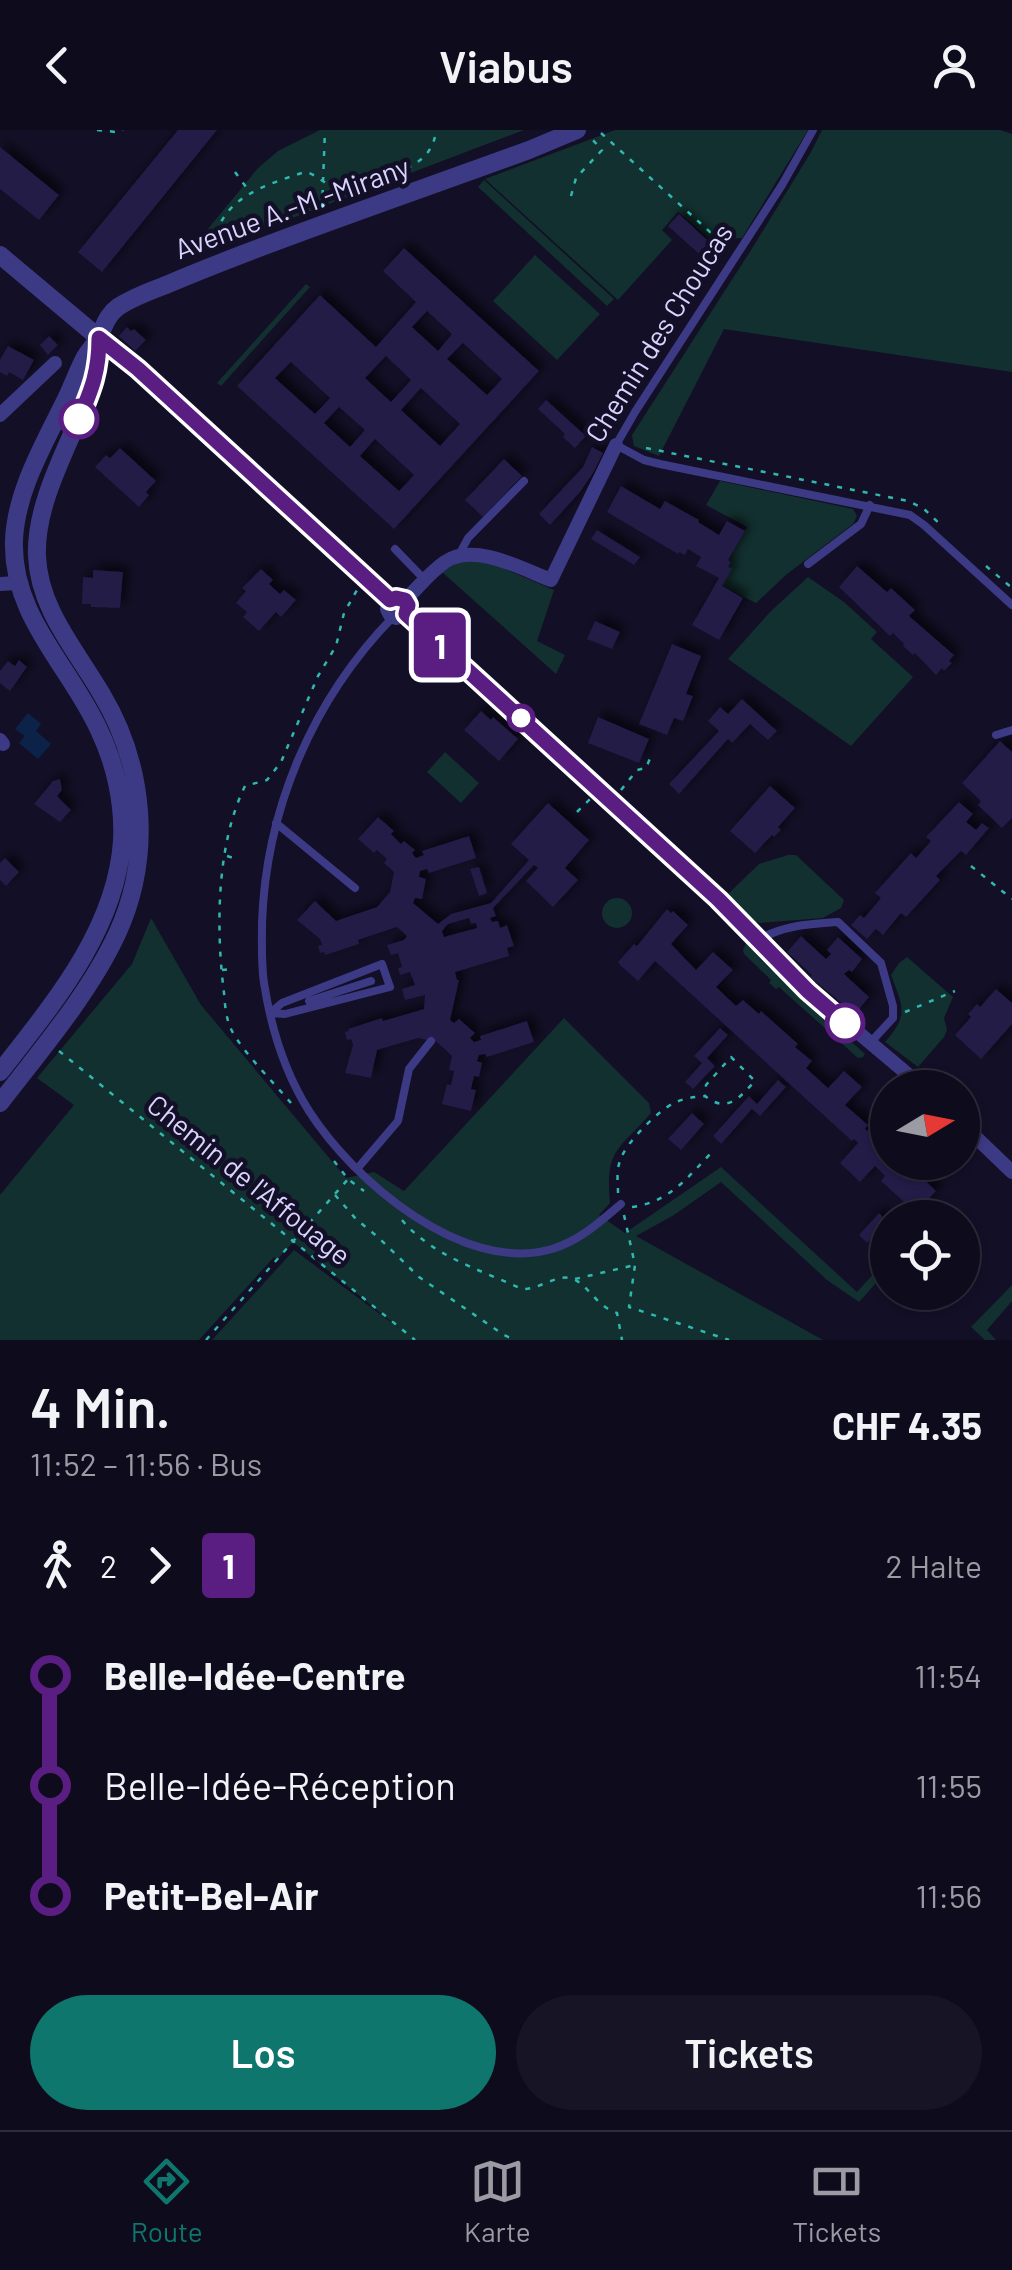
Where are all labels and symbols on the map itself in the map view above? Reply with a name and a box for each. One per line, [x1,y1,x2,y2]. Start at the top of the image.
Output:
street label: Avenue A.-M.-Mirany [170,149,414,265]
street label: Chemin des Choucas [577,217,739,448]
unlabelled marker [60,400,98,438]
line badge: 1 [408,612,472,678]
unlabelled marker [508,705,534,731]
unlabelled marker [826,1004,864,1042]
north arrow [870,1070,980,1180]
street label: Chemin de l'Affouage [141,1087,358,1272]

